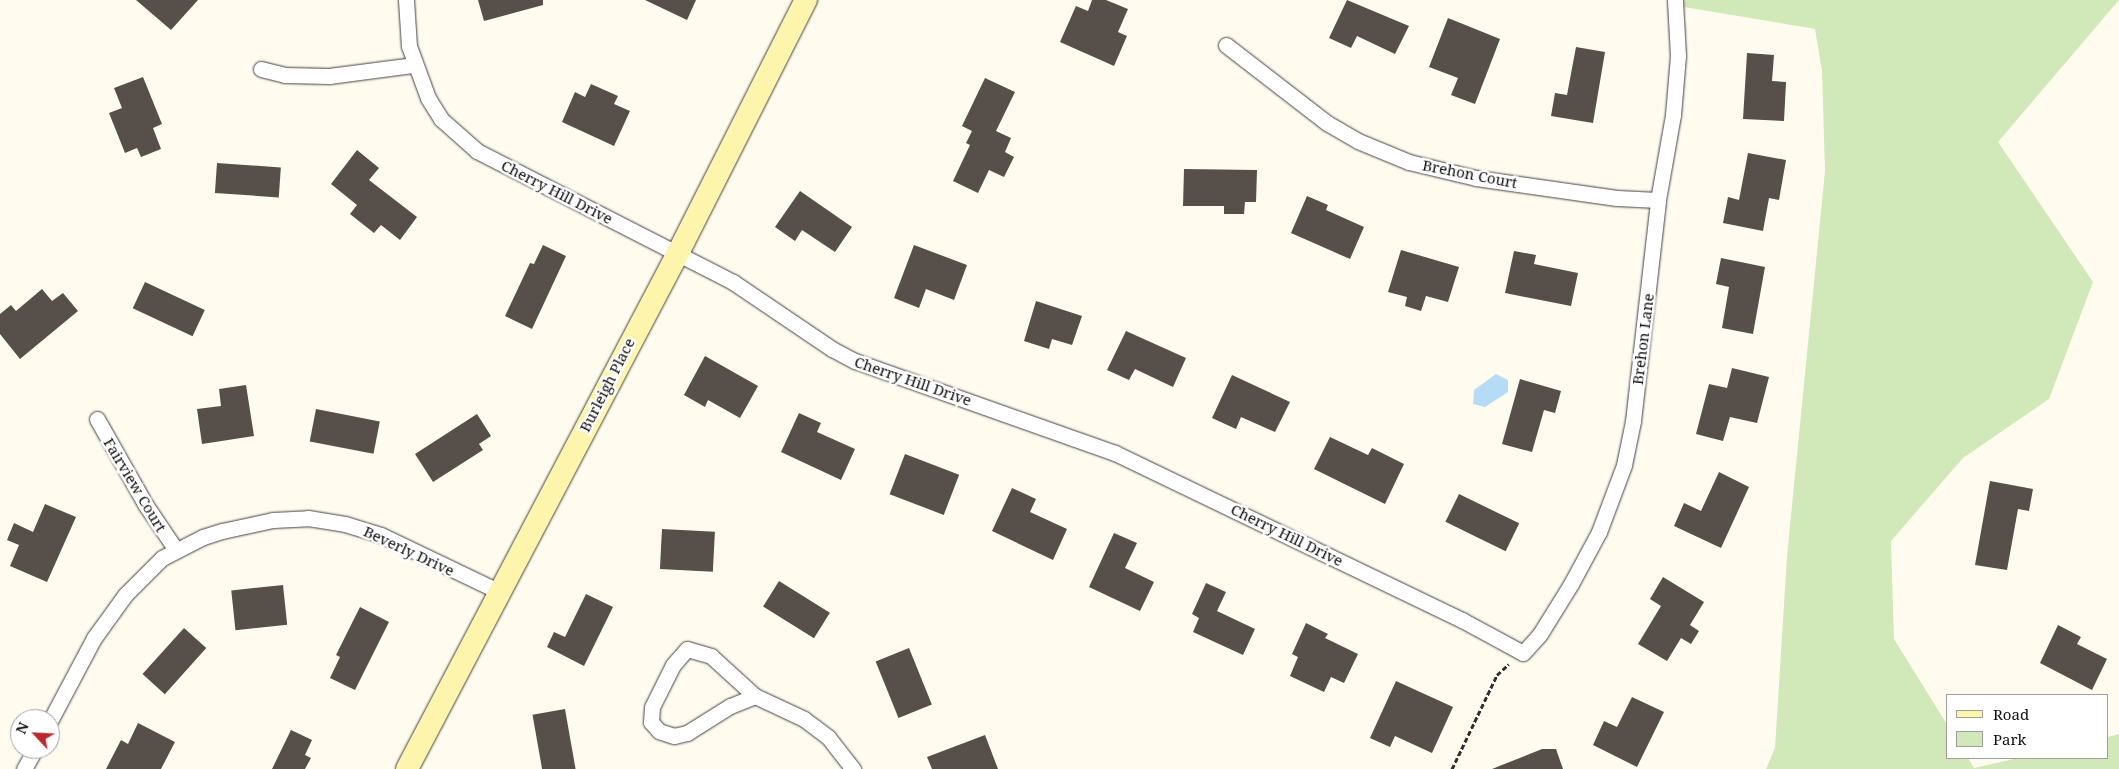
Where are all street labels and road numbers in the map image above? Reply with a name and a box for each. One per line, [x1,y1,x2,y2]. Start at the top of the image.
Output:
street label: Cherry Hill Drive [498,156,616,228]
street label: Brehon Court [1421,156,1519,192]
street label: Brehon Lane [1628,292,1658,386]
street label: Burleigh Place [576,335,638,435]
street label: Cherry Hill Drive [852,353,974,409]
street label: Fairview Court [100,435,170,535]
street label: Cherry Hill Drive [1228,500,1346,570]
street label: Beverly Drive [361,522,457,580]

